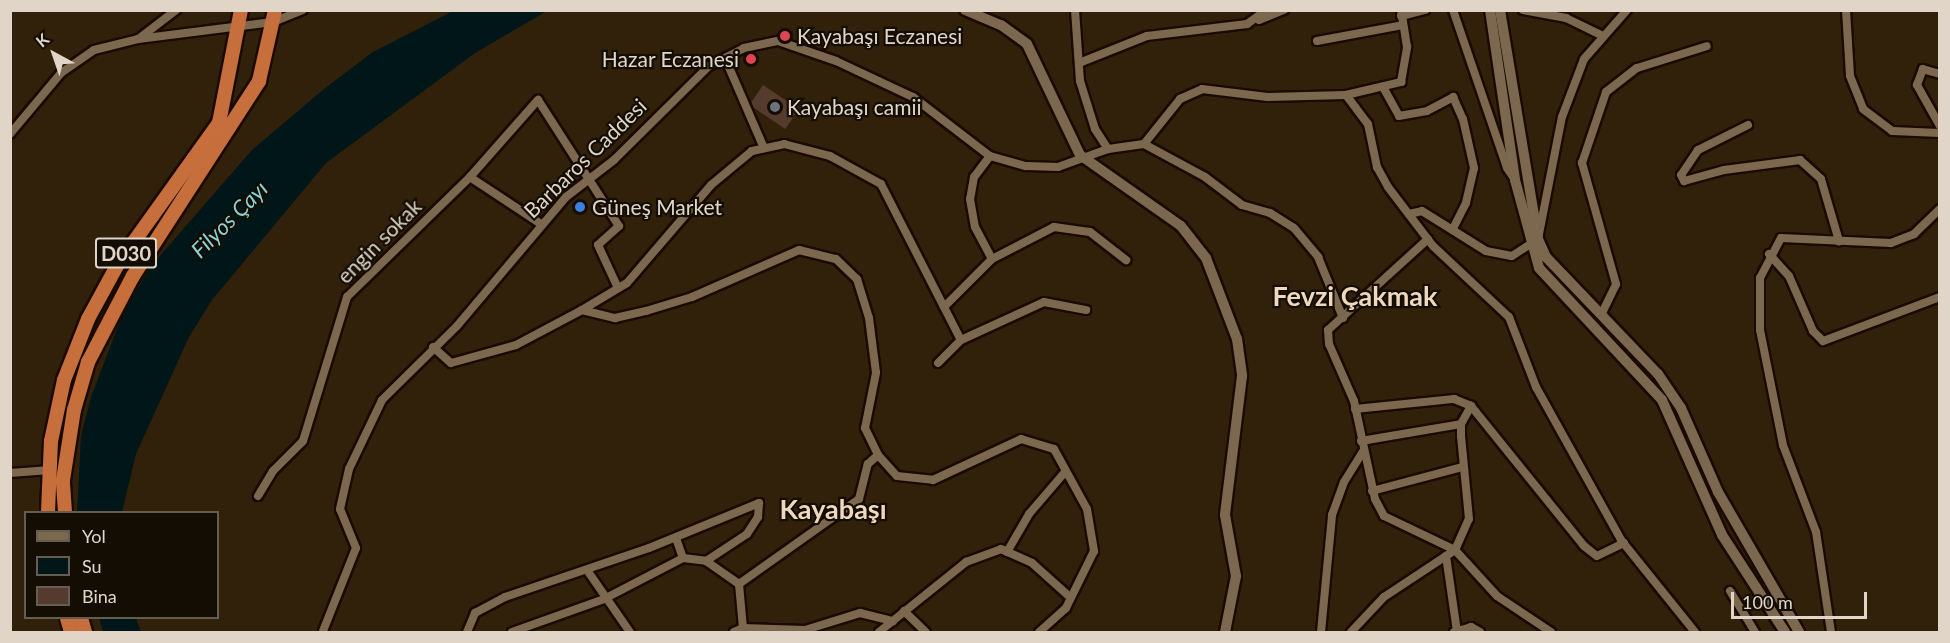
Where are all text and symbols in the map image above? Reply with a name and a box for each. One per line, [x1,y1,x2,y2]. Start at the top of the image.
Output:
place label: Kayabaşı Eczanesi [797,23,962,49]
north arrow [24,24,84,84]
text: K [32,29,52,51]
marker: Kayabaşı Eczanesi [778,29,792,43]
place label: Hazar Eczanesi [601,46,739,72]
marker: Hazar Eczanesi [744,52,758,66]
street label: Barbaros Caddesi [519,93,651,223]
place label: Kayabaşı camii [787,94,922,120]
marker: Kayabaşı camii [768,100,782,114]
water label: Filyos Çayı [185,175,273,263]
street label: engin sokak [332,194,426,288]
place label: Güneş Market [592,194,722,220]
marker: Güneş Market [573,200,587,214]
road number: D030 [94,236,158,270]
district label: Fevzi Çakmak [1273,280,1437,312]
district label: Kayabaşı [779,493,887,525]
legend [24,511,219,619]
text: Yol [82,525,106,547]
text: Su [82,555,102,577]
scale bar [1734,580,1870,618]
text: Bina [82,585,117,607]
text: 100 m [1742,591,1793,613]

